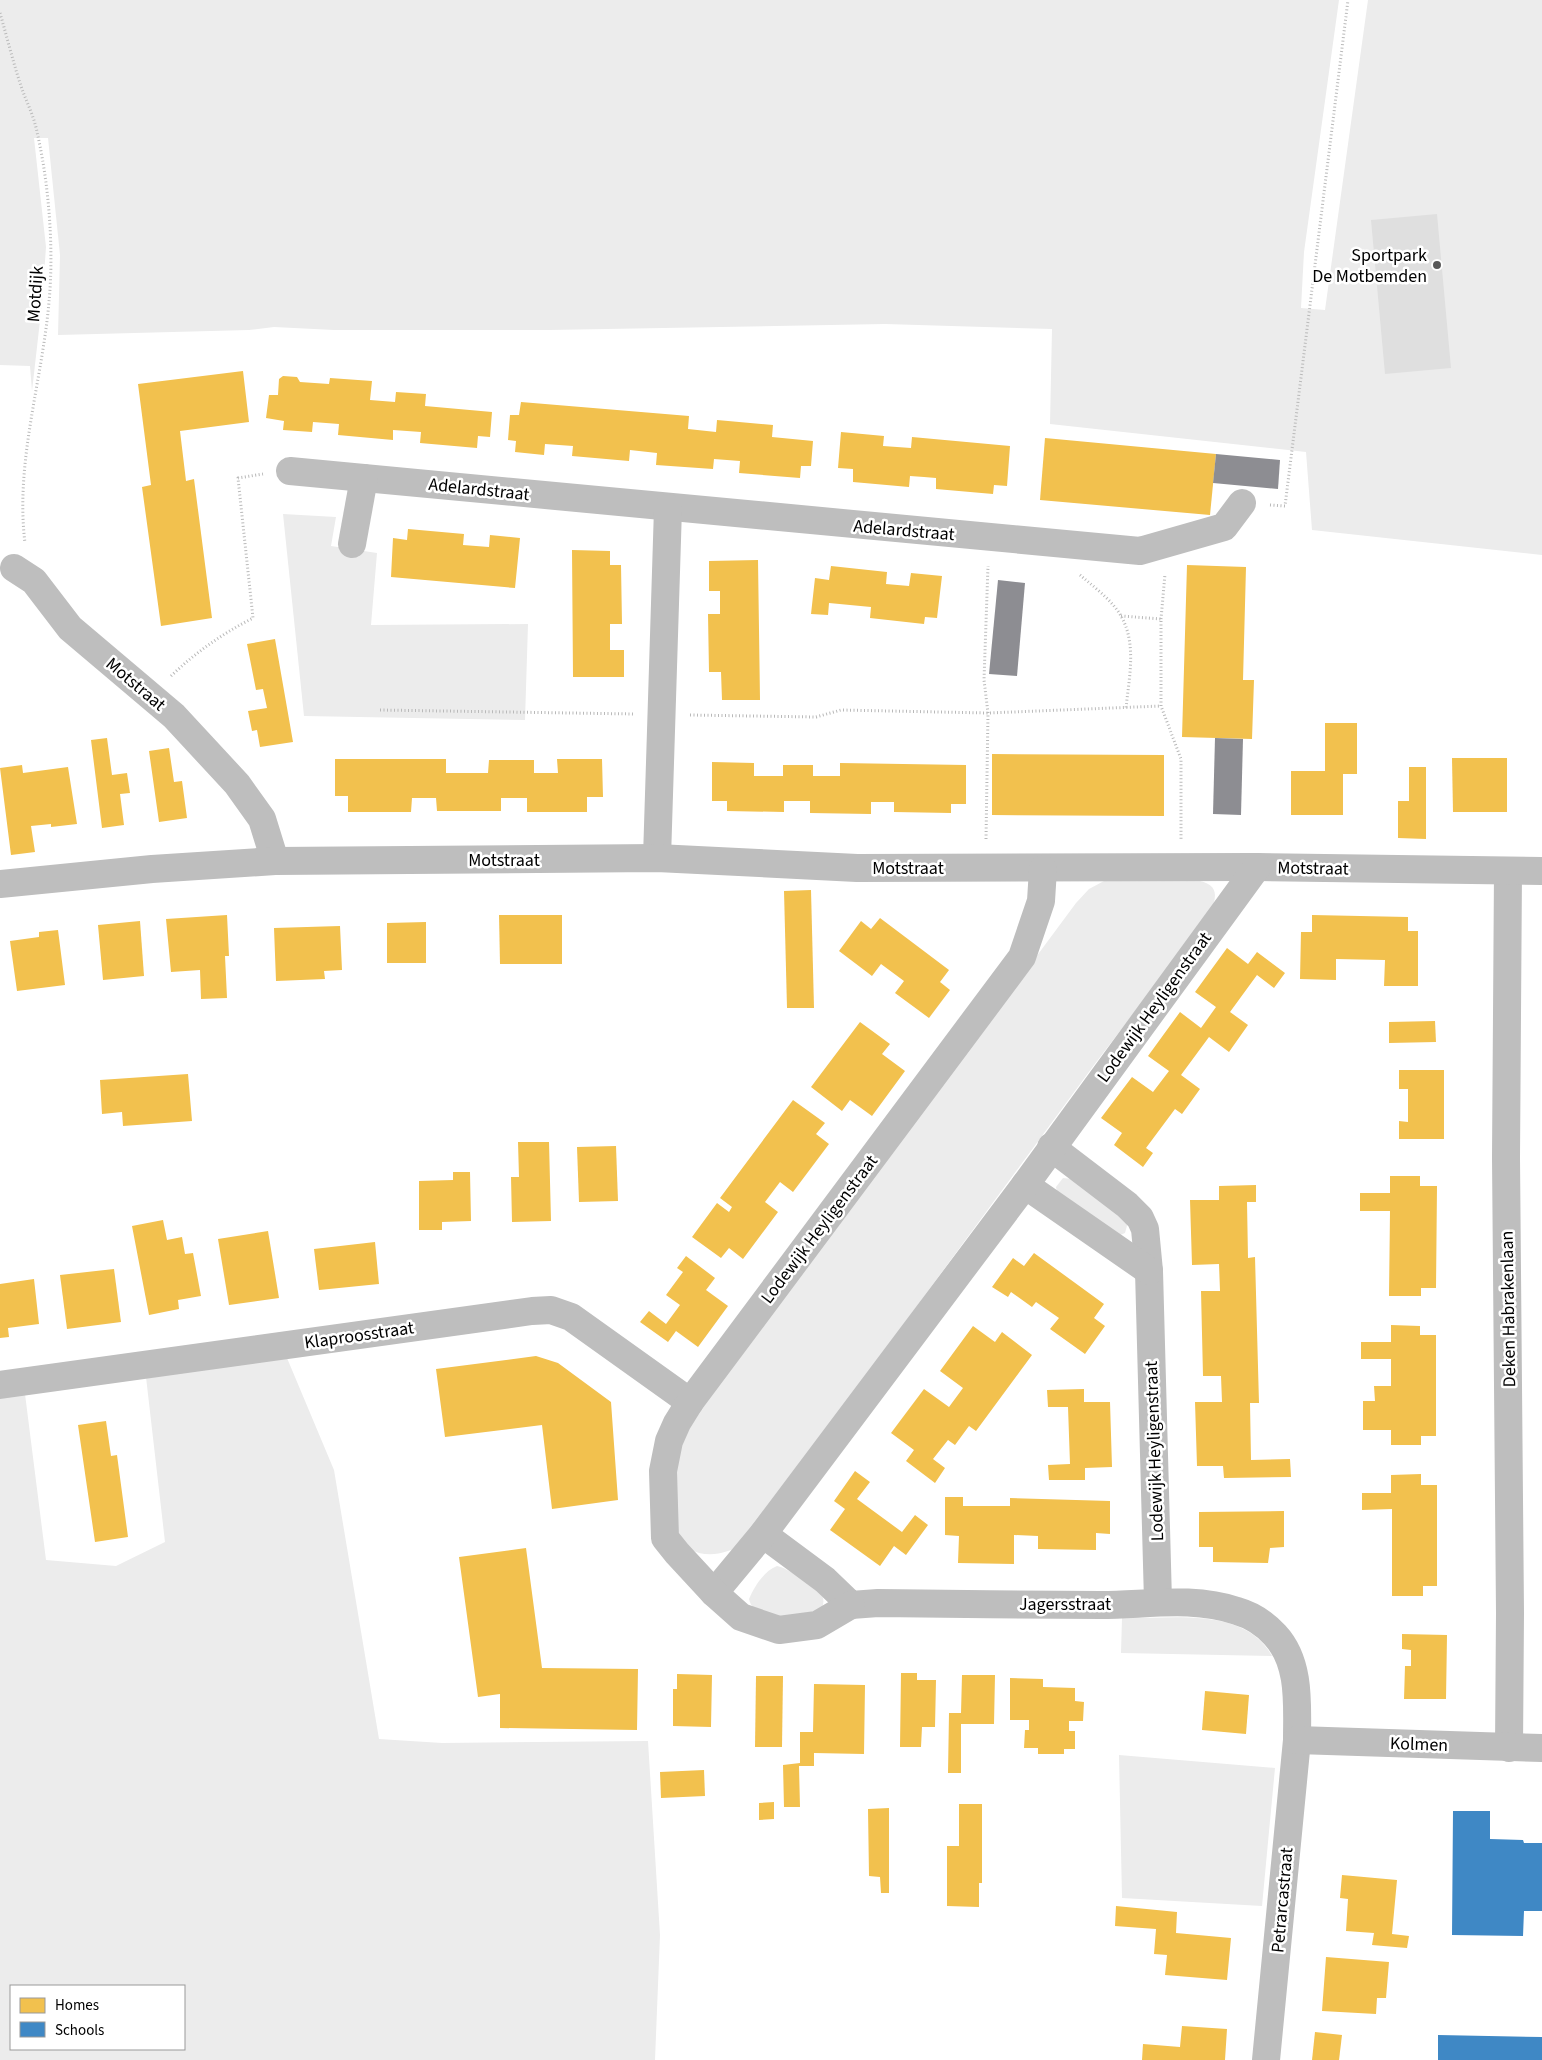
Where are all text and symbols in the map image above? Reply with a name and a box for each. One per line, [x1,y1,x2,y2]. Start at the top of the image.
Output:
place label: Sportpark De Motbemden [1312,243,1427,289]
marker: Sportpark De Motbemden [1431,259,1443,271]
street label: Motdijk [21,265,50,323]
street label: Adelardstraat [427,472,531,507]
street label: Adelardstraat [852,514,956,547]
street label: Motstraat [100,652,171,717]
street label: Motstraat [468,848,540,873]
street label: Motstraat [1277,855,1349,882]
street label: Motstraat [872,856,944,881]
street label: Lodewijk Heyligenstraat [1091,927,1218,1088]
street label: Lodewijk Heyligenstraat [755,1150,884,1309]
street label: Deken Habrakenlaan [1495,1231,1522,1387]
street label: Klaproosstraat [303,1315,415,1356]
street label: Lodewijk Heyligenstraat [1139,1360,1170,1542]
street label: Jagersstraat [1019,1592,1111,1617]
street label: Kolmen [1389,1731,1449,1758]
street label: Petrarcastraat [1265,1846,1300,1954]
legend [10,1985,185,2050]
text: Homes [55,1995,99,2016]
text: Schools [55,2020,104,2041]

